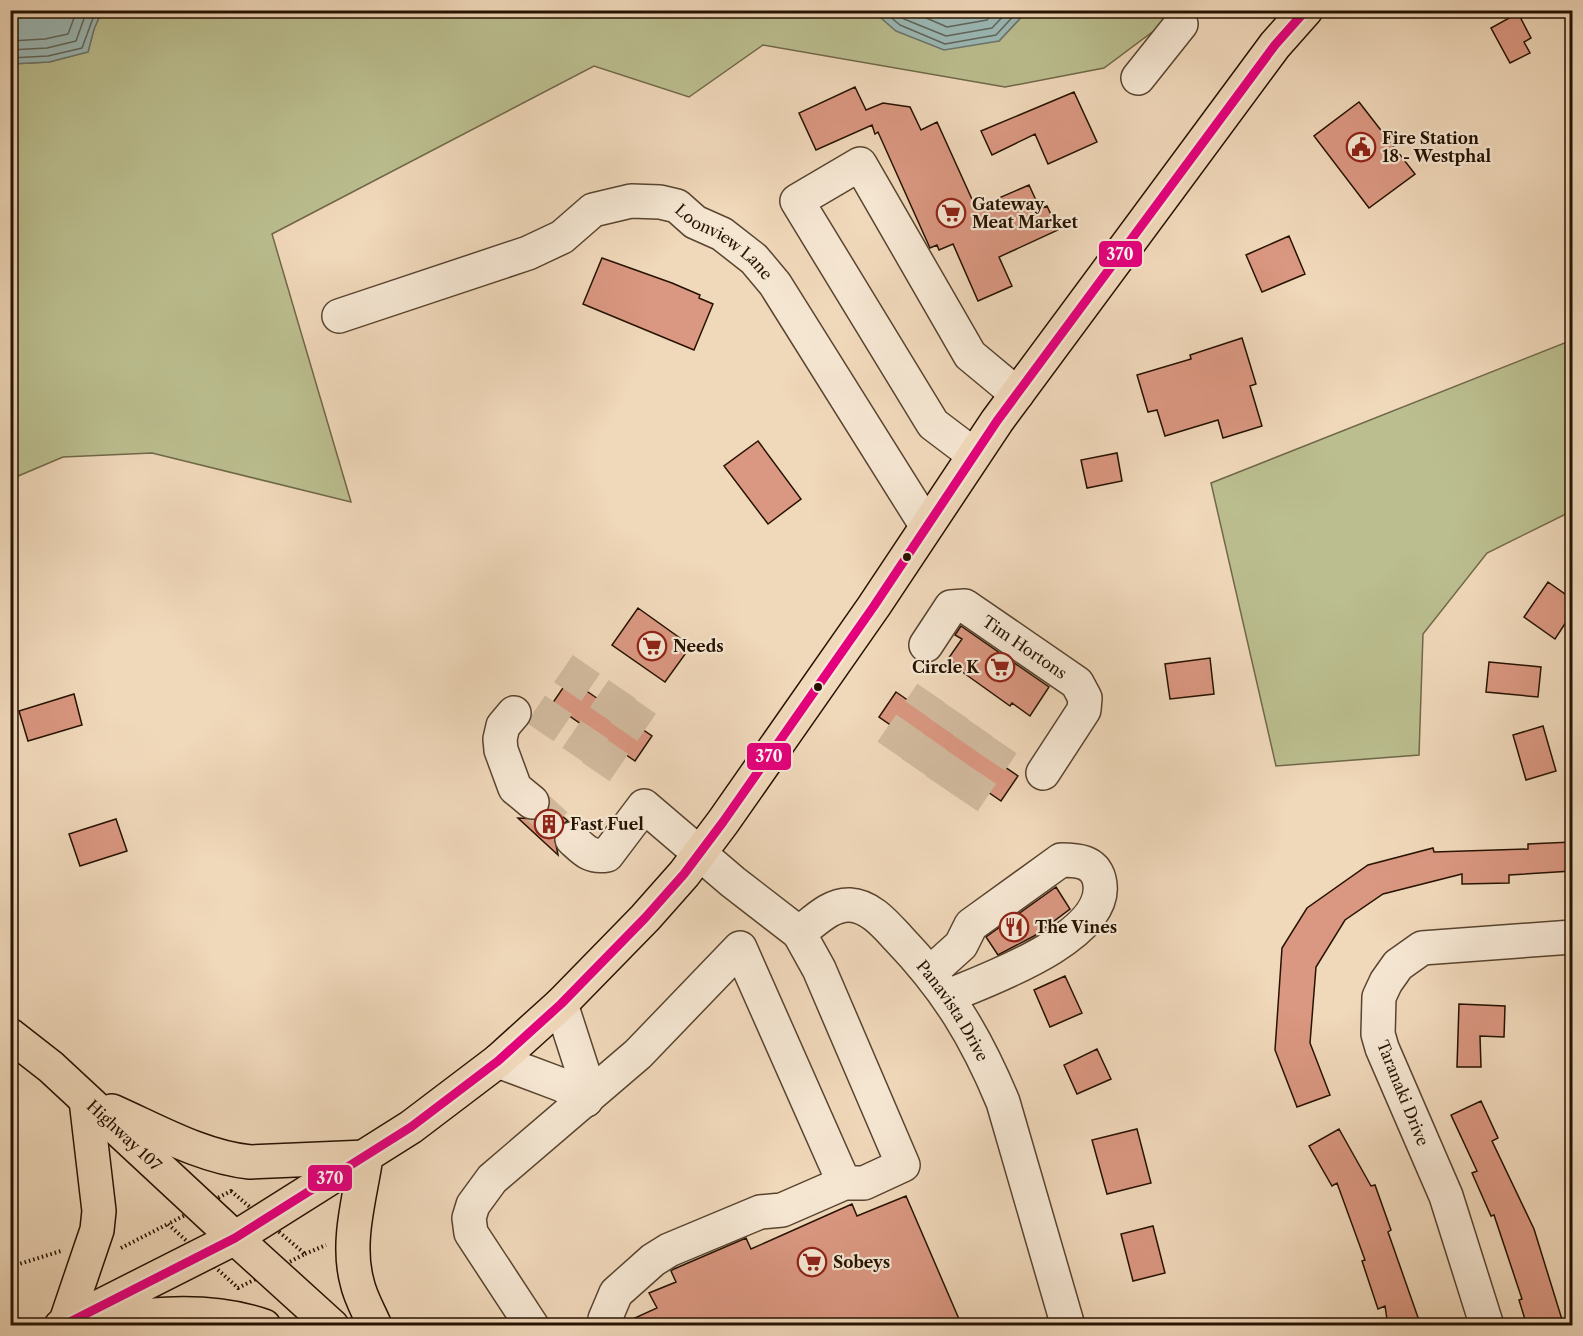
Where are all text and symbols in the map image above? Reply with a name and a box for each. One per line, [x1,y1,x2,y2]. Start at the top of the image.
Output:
place label: Fire Station 18 - Westphal [1382,128,1492,166]
public building icon: Fire Station 18 - Westphal [1345,131,1377,163]
place label: Gateway Meat Market [972,194,1078,232]
supermarket icon: Gateway Meat Market [935,197,967,229]
street label: Loonview Lane [671,199,777,284]
line badge: 370 [1098,240,1143,268]
text: 370 [1106,244,1134,264]
unlabelled marker [901,551,913,563]
street label: Tim Hortons [979,611,1071,683]
supermarket icon: Needs [636,630,668,662]
place label: Needs [673,636,724,656]
supermarket icon: Circle K [984,651,1016,683]
place label: Circle K [912,657,980,677]
unlabelled marker [812,681,824,693]
line badge: 370 [746,742,792,771]
text: 370 [755,746,783,766]
building icon: Fast Fuel [533,808,565,840]
place label: Fast Fuel [570,814,644,834]
restaurant icon: The Vines [998,911,1030,943]
place label: The Vines [1035,917,1117,937]
street label: Panavista Drive [912,956,993,1065]
street label: Taranaki Drive [1373,1037,1433,1149]
street label: Highway 107 [83,1095,166,1175]
line badge: 370 [307,1164,353,1192]
text: 370 [316,1168,344,1188]
supermarket icon: Sobeys [796,1246,828,1278]
place label: Sobeys [833,1252,890,1272]

